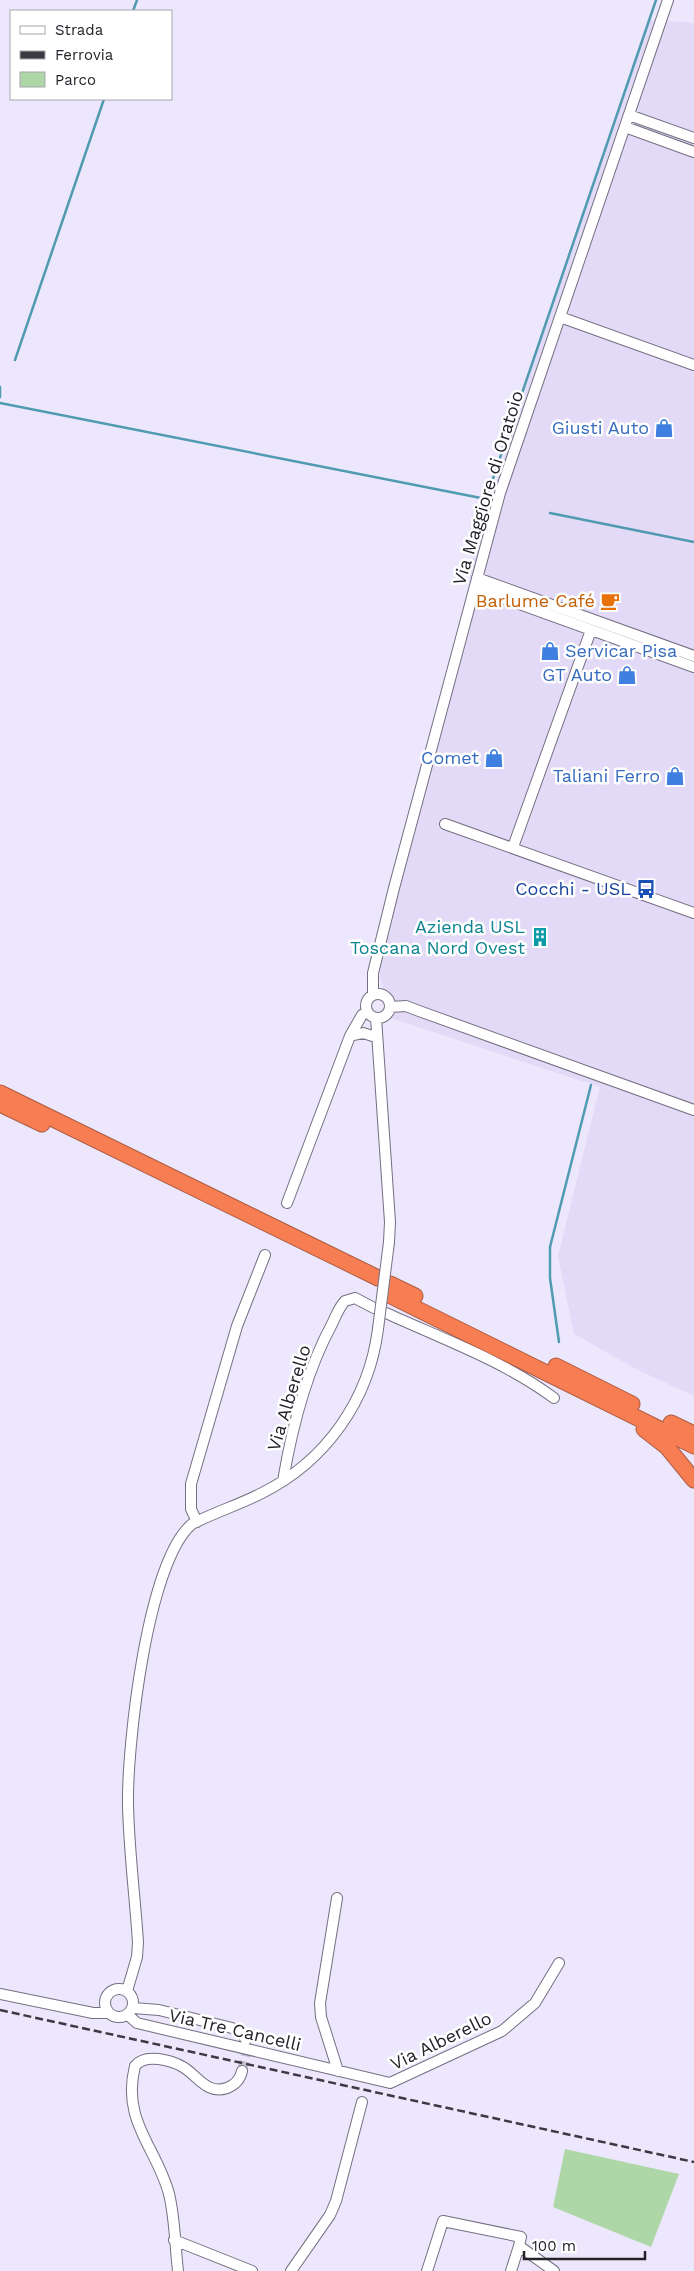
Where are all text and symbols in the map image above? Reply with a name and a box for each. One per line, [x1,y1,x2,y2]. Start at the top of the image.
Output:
legend [10,10,172,100]
text: Strada [55,21,104,39]
text: Ferrovia [55,46,114,64]
text: Parco [55,71,96,89]
street label: Via Maggiore di Oratoio [448,388,527,588]
place label: Giusti Auto [552,417,649,438]
shop icon: Giusti Auto [653,417,675,439]
place label: Barlume Café [476,590,595,611]
cafe icon: Barlume Café [599,590,621,612]
shop icon: Servicar Pisa [539,640,561,662]
place label: Servicar Pisa [565,640,677,661]
place label: GT Auto [542,664,612,685]
shop icon: GT Auto [616,664,638,686]
place label: Comet [421,747,479,768]
shop icon: Comet [483,747,505,769]
place label: Taliani Ferro [553,765,660,786]
shop icon: Taliani Ferro [664,765,686,787]
place label: Cocchi - USL [515,878,631,899]
bus stop icon: Cocchi - USL [635,878,657,900]
place label: Azienda USL Toscana Nord Ovest [350,916,525,958]
building icon: Azienda USL Toscana Nord Ovest [529,926,551,948]
street label: Via Alberello [262,1342,315,1454]
street label: Via Tre Cancelli [167,2004,303,2055]
street label: Via Alberello [387,2007,495,2074]
scale bar [524,2228,645,2260]
text: 100 m [532,2237,576,2255]

